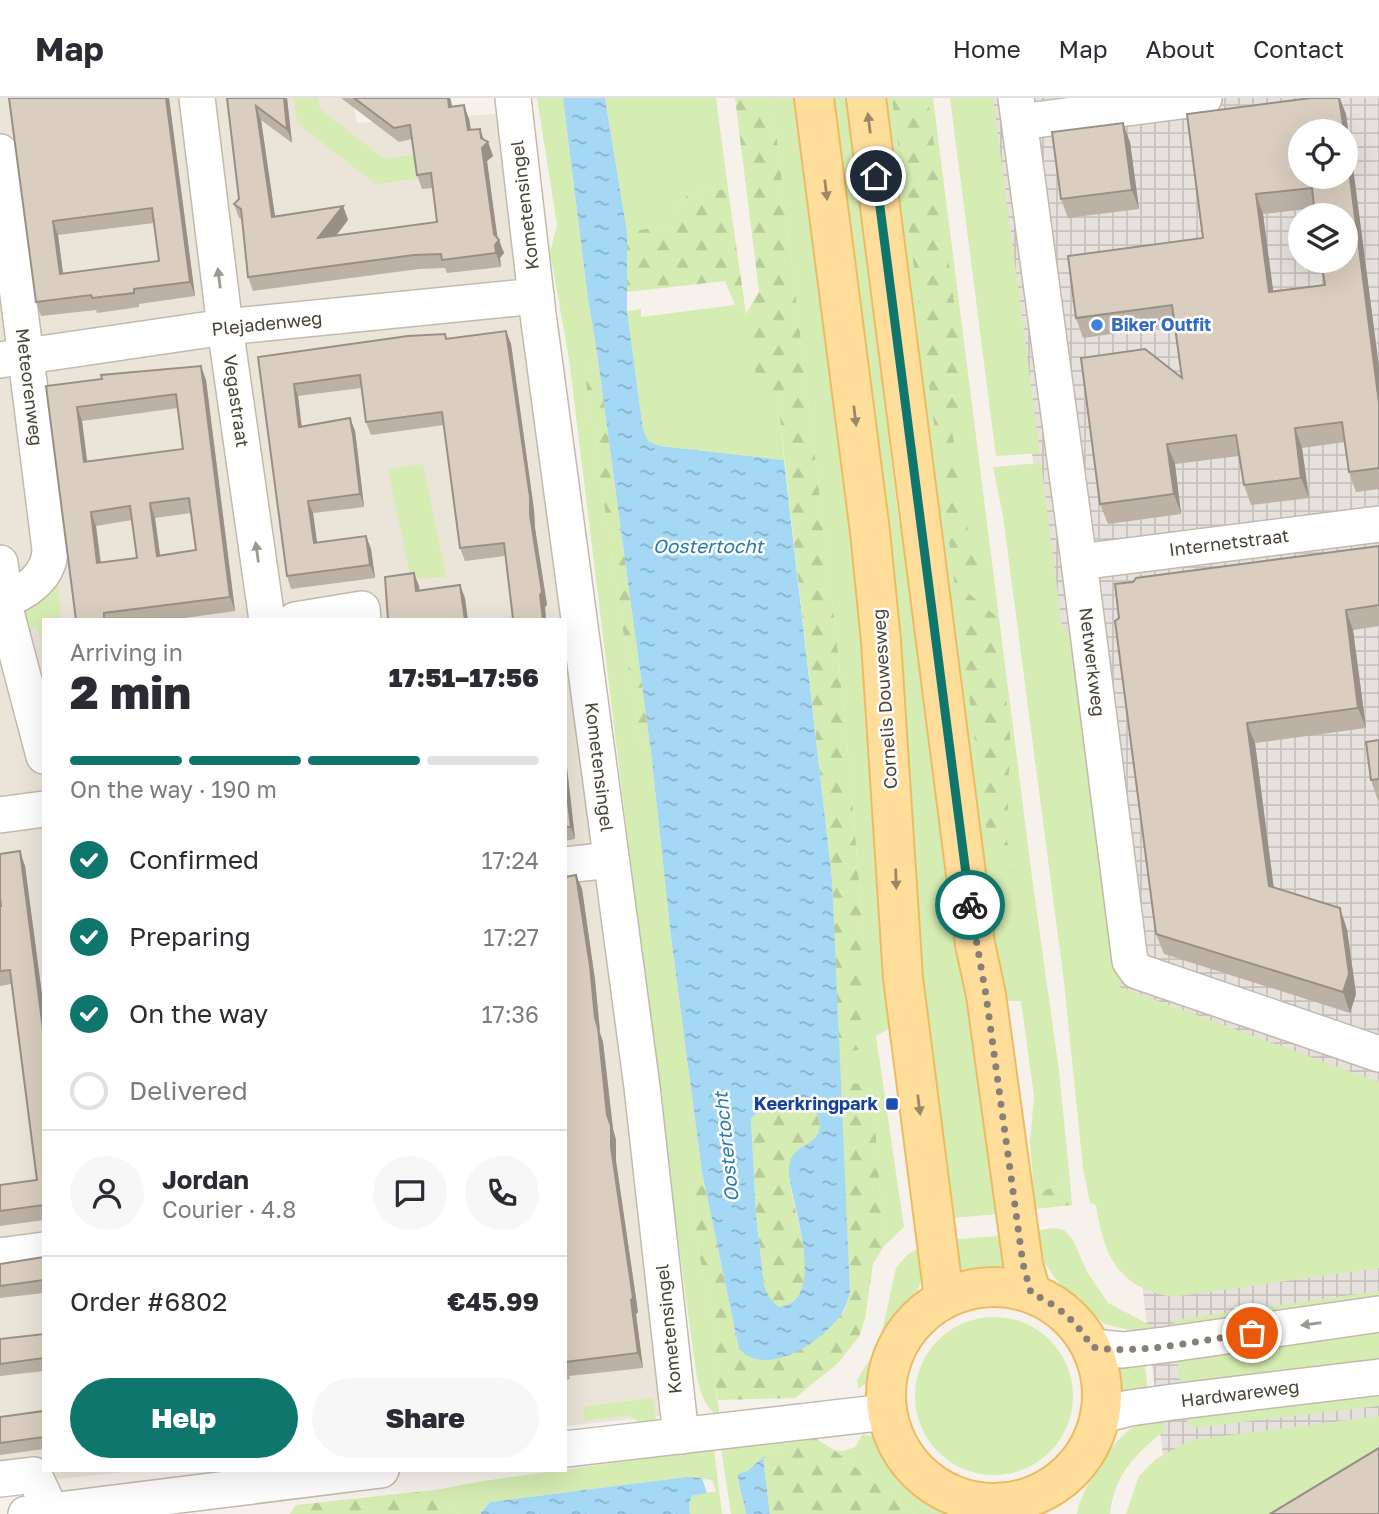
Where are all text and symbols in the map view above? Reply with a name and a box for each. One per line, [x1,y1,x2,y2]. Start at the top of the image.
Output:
text: Map [35,29,104,68]
text: Home [953,34,1021,63]
text: Map [1059,34,1108,63]
text: About [1146,34,1215,63]
text: Contact [1253,34,1344,63]
one-way arrow [863,112,874,134]
map controls [1288,119,1358,273]
button: locate [1288,119,1358,189]
street label: Kometensingel [505,139,543,271]
pin [846,146,906,206]
icon: home [857,157,895,195]
one-way arrow [820,179,831,201]
button: layers [1288,203,1358,273]
one-way arrow [214,267,225,289]
street label: Plejadenweg [210,306,323,340]
place label: Biker Outfit [1111,313,1211,335]
marker: Biker Outfit [1089,317,1105,333]
street label: Meteorenweg [12,327,48,447]
street label: Vegastraat [220,353,254,449]
one-way arrow [850,405,861,427]
street label: Internetstraat [1168,524,1290,560]
water label: Oostertocht [653,534,766,557]
one-way arrow [251,541,262,563]
street label: Netwerkweg [1075,606,1111,718]
street label: Cornelis Douwesweg [867,608,901,790]
text: Arriving in [70,638,183,666]
text: 17:51–17:56 [389,662,539,693]
text: 2 min [70,664,191,719]
street label: Kometensingel [581,701,619,833]
text: On the way · 190 m [70,775,277,803]
icon: check [70,841,108,879]
text: Confirmed [129,844,259,875]
text: 17:24 [481,846,539,874]
one-way arrow [890,868,902,890]
courier [935,870,1005,940]
icon: bike [951,886,989,924]
icon: check [70,918,108,956]
text: Preparing [129,921,251,952]
text: 17:27 [483,923,539,951]
icon: check [70,995,108,1033]
text: On the way [129,998,268,1029]
text: 17:36 [481,1000,539,1028]
text: Delivered [129,1075,248,1106]
water label: Oostertocht [708,1089,743,1203]
place label: Keerkringpark [754,1092,879,1114]
one-way arrow [914,1094,925,1116]
marker: Keerkringpark [884,1096,900,1112]
button: person [70,1156,144,1230]
button: chat [373,1156,447,1230]
button: phone [465,1156,539,1230]
text: Jordan [162,1164,249,1195]
text: Courier · 4.8 [162,1195,296,1223]
street label: Kometensingel [650,1263,686,1395]
text: Order #6802 [70,1286,227,1317]
text: €45.99 [447,1286,539,1317]
pin [1222,1303,1282,1363]
icon: bag [1233,1314,1271,1352]
one-way arrow [1300,1319,1322,1330]
street label: Hardwareweg [1179,1375,1300,1411]
button: Help [70,1378,298,1458]
button: Share [312,1378,539,1458]

